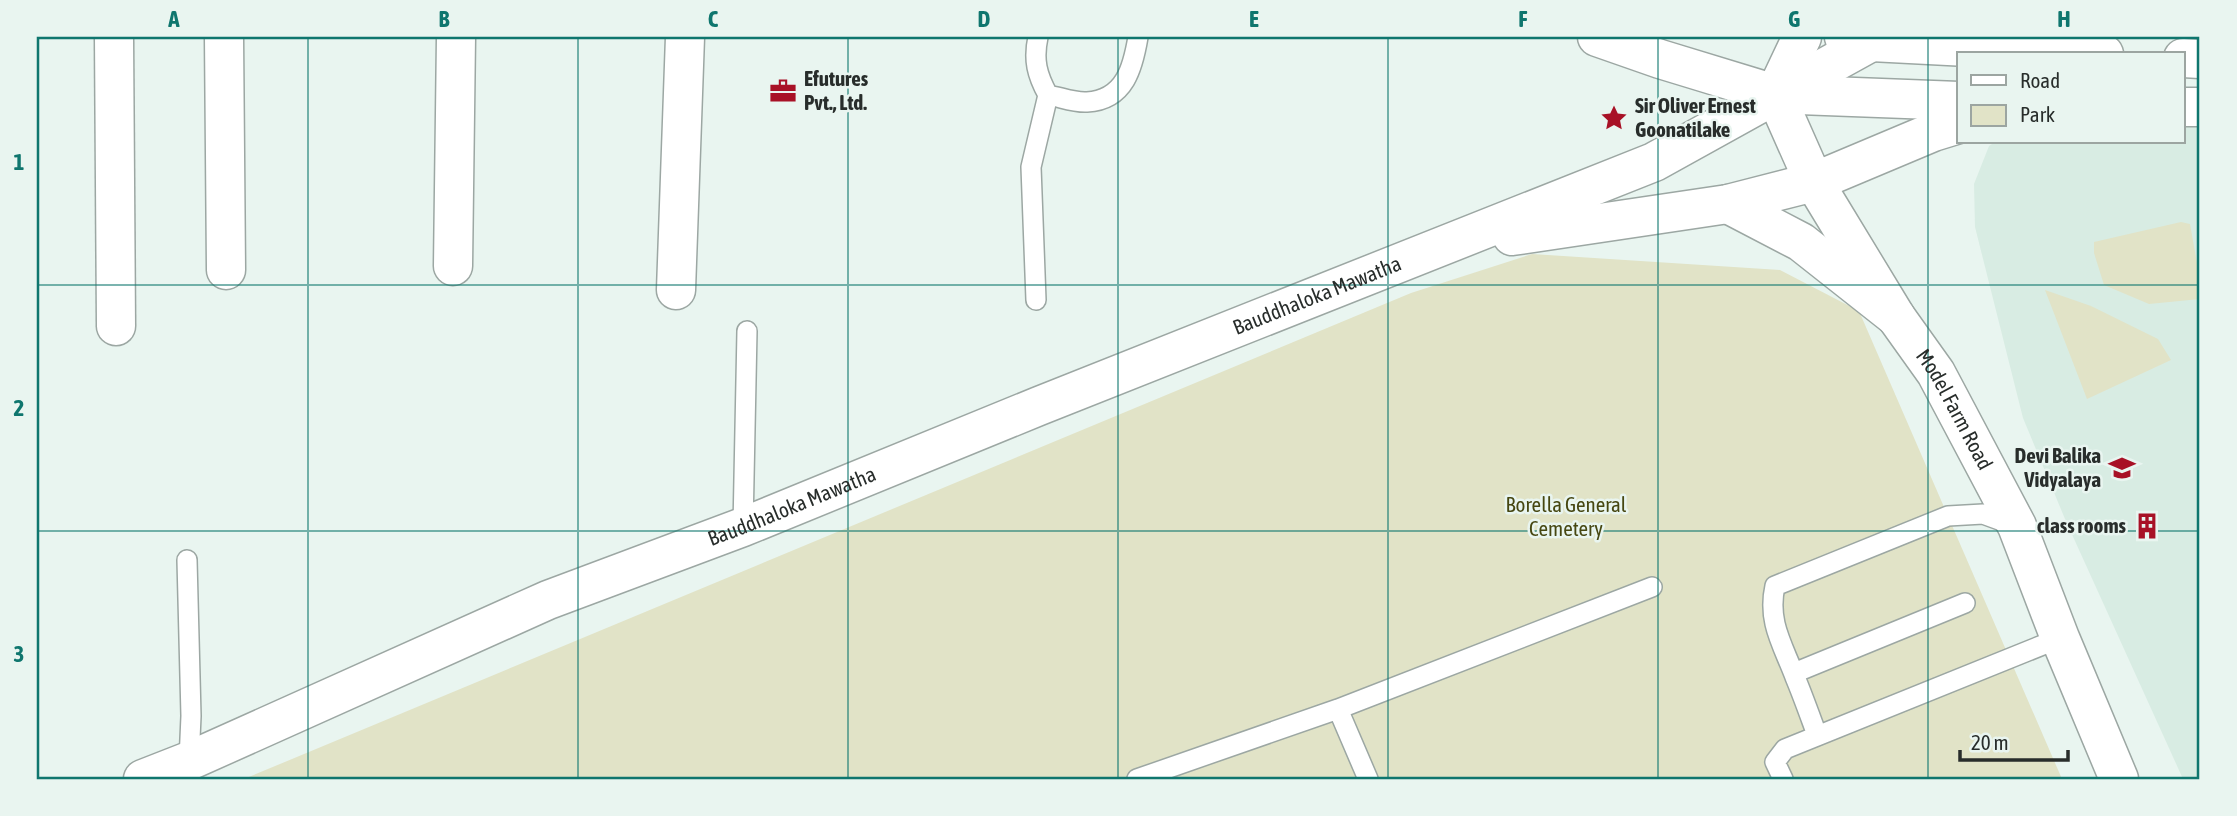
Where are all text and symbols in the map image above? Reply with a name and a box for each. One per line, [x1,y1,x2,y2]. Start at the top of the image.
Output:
text: A [167,6,180,32]
text: B [439,6,450,32]
text: C [708,6,719,32]
text: D [978,6,991,32]
text: E [1249,6,1259,32]
text: F [1518,6,1528,32]
text: G [1788,6,1800,32]
text: H [2057,6,2071,32]
legend [1957,52,2184,144]
place label: Efutures Pvt., Ltd. [804,66,869,114]
text: Road [2020,68,2060,92]
office icon: Efutures Pvt., Ltd. [768,76,798,106]
place label: Sir Oliver Ernest Goonatilake [1635,93,1756,141]
text: Park [2020,102,2055,126]
place icon: Sir Oliver Ernest Goonatilake [1599,103,1629,133]
text: 1 [14,149,25,175]
street label: Bauddhaloka Mawatha [1229,251,1404,339]
street label: Model Farm Road [1912,344,1998,474]
text: 2 [14,395,24,421]
place label: Devi Balika Vidyalaya [2014,443,2101,491]
school or university icon: Devi Balika Vidyalaya [2107,453,2137,483]
street label: Bauddhaloka Mawatha [704,461,879,550]
park label: Borella General Cemetery [1506,492,1627,540]
building icon: class rooms [2132,511,2162,541]
place label: class rooms [2037,513,2127,537]
text: 3 [14,641,24,667]
scale bar [1960,718,2069,762]
text: 20 m [1971,730,2009,754]

